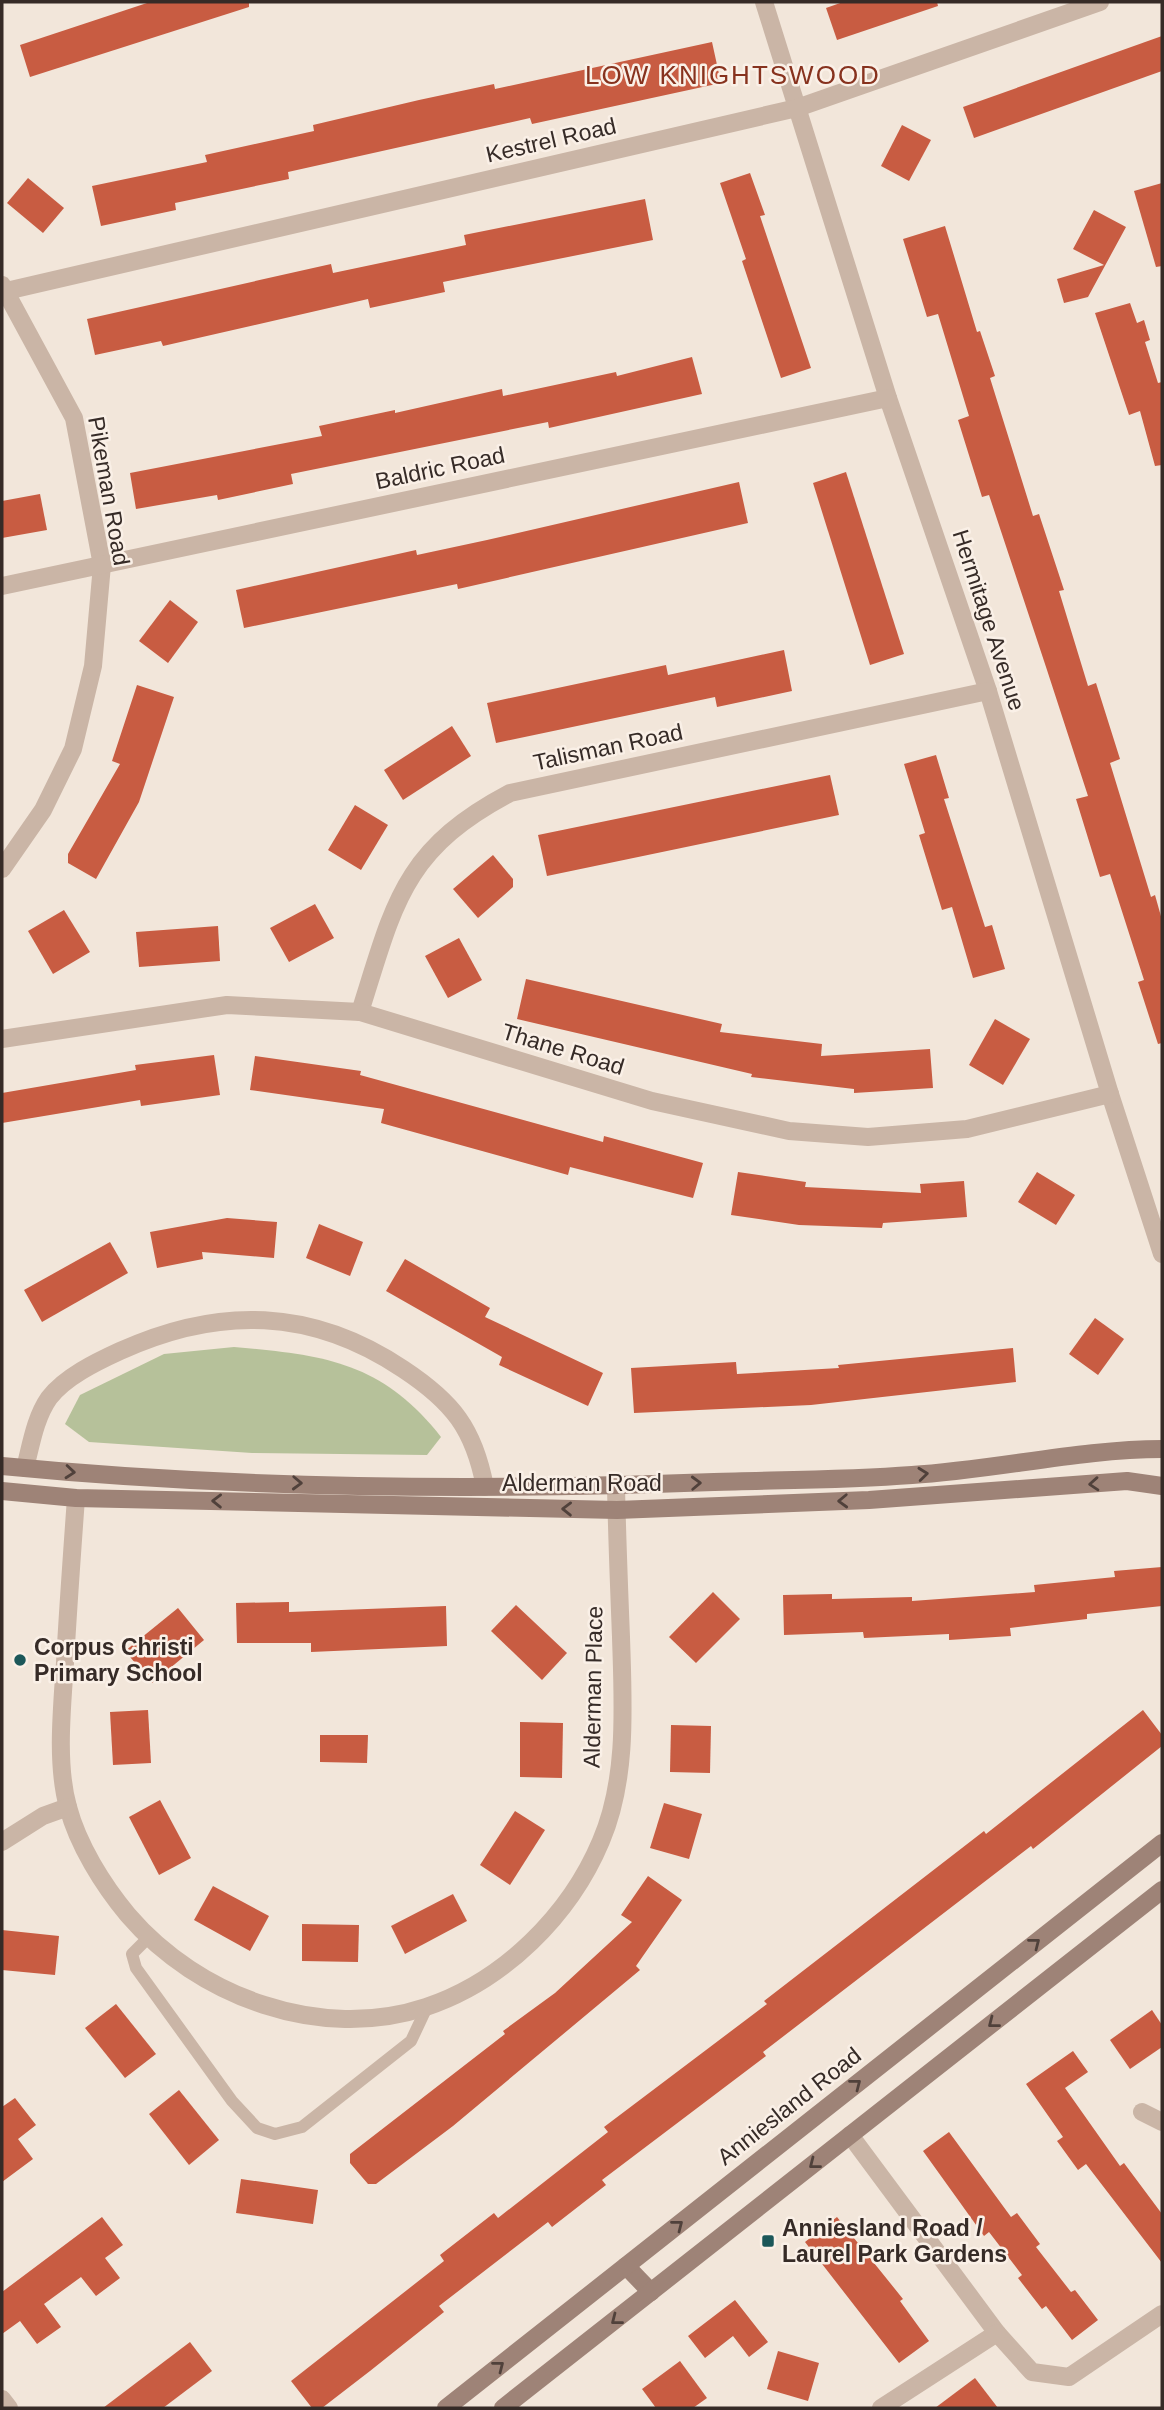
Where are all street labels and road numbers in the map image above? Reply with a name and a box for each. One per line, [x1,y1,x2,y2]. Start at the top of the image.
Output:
street label: Kestrel Road [483,112,619,168]
street label: Pikeman Road [83,414,135,568]
street label: Baldric Road [373,442,507,494]
street label: Hermitage Avenue [947,526,1031,714]
street label: Talisman Road [531,718,685,776]
street label: Thane Road [499,1018,627,1080]
street label: Alderman Road [502,1470,662,1496]
street label: Alderman Place [579,1606,607,1768]
street label: Anniesland Road [712,2042,866,2170]

